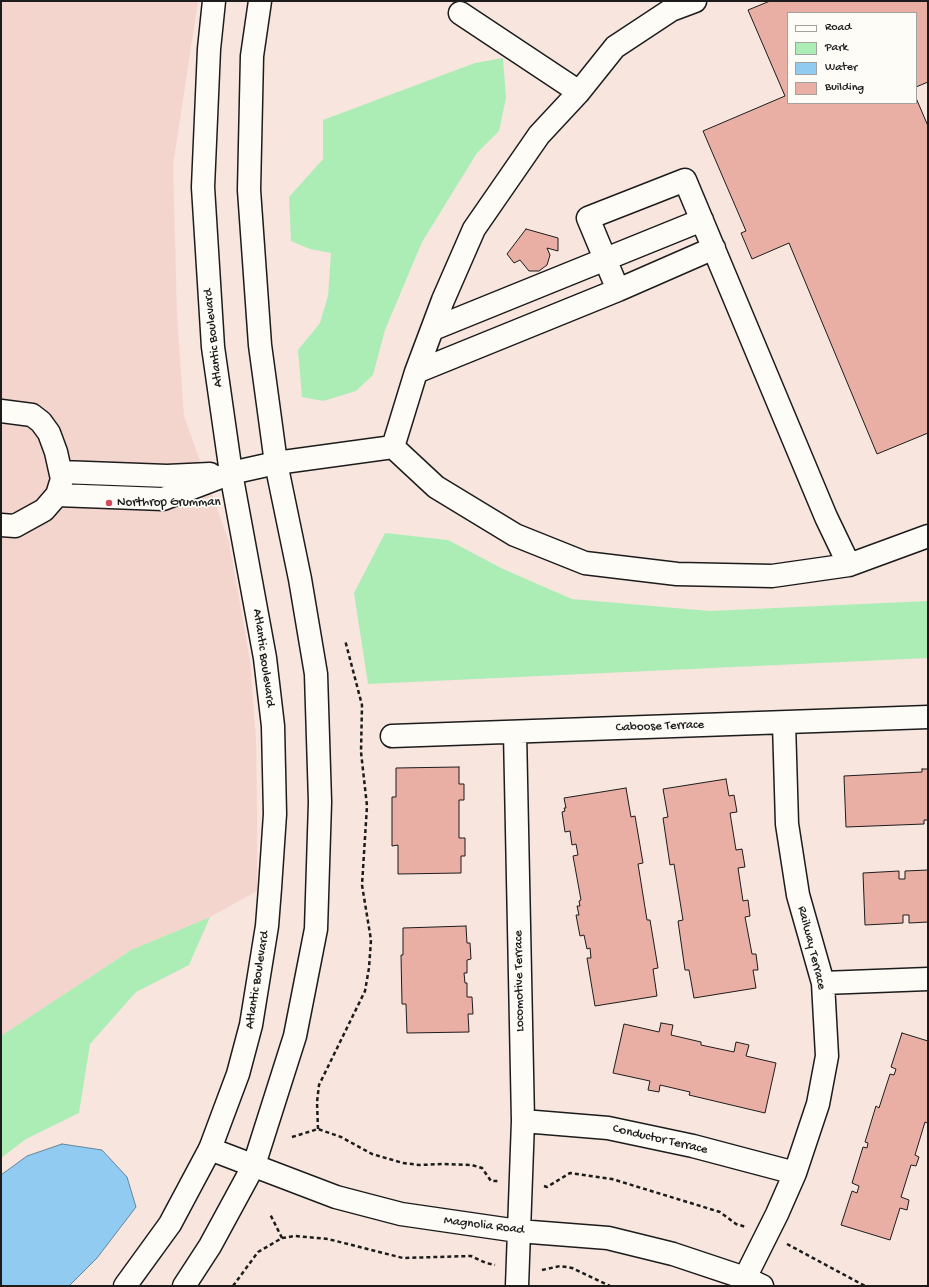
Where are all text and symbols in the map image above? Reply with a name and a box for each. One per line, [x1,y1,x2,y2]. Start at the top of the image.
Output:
legend [787,12,917,104]
text: Road [825,21,851,35]
text: Park [825,41,848,55]
text: Water [825,61,857,75]
text: Building [825,81,864,95]
street label: Atlantic Boulevard [201,288,227,388]
place label: Northrop Grumman [117,495,221,511]
marker: Northrop Grumman [104,498,114,508]
street label: Atlantic Boulevard [248,608,278,708]
street label: Caboose Terrace [616,718,704,736]
street label: Railway Terrace [793,905,829,991]
street label: Atlantic Boulevard [243,930,273,1030]
street label: Locomotive Terrace [511,930,529,1032]
street label: Conductor Terrace [611,1121,709,1159]
street label: Magnolia Road [443,1213,525,1239]

